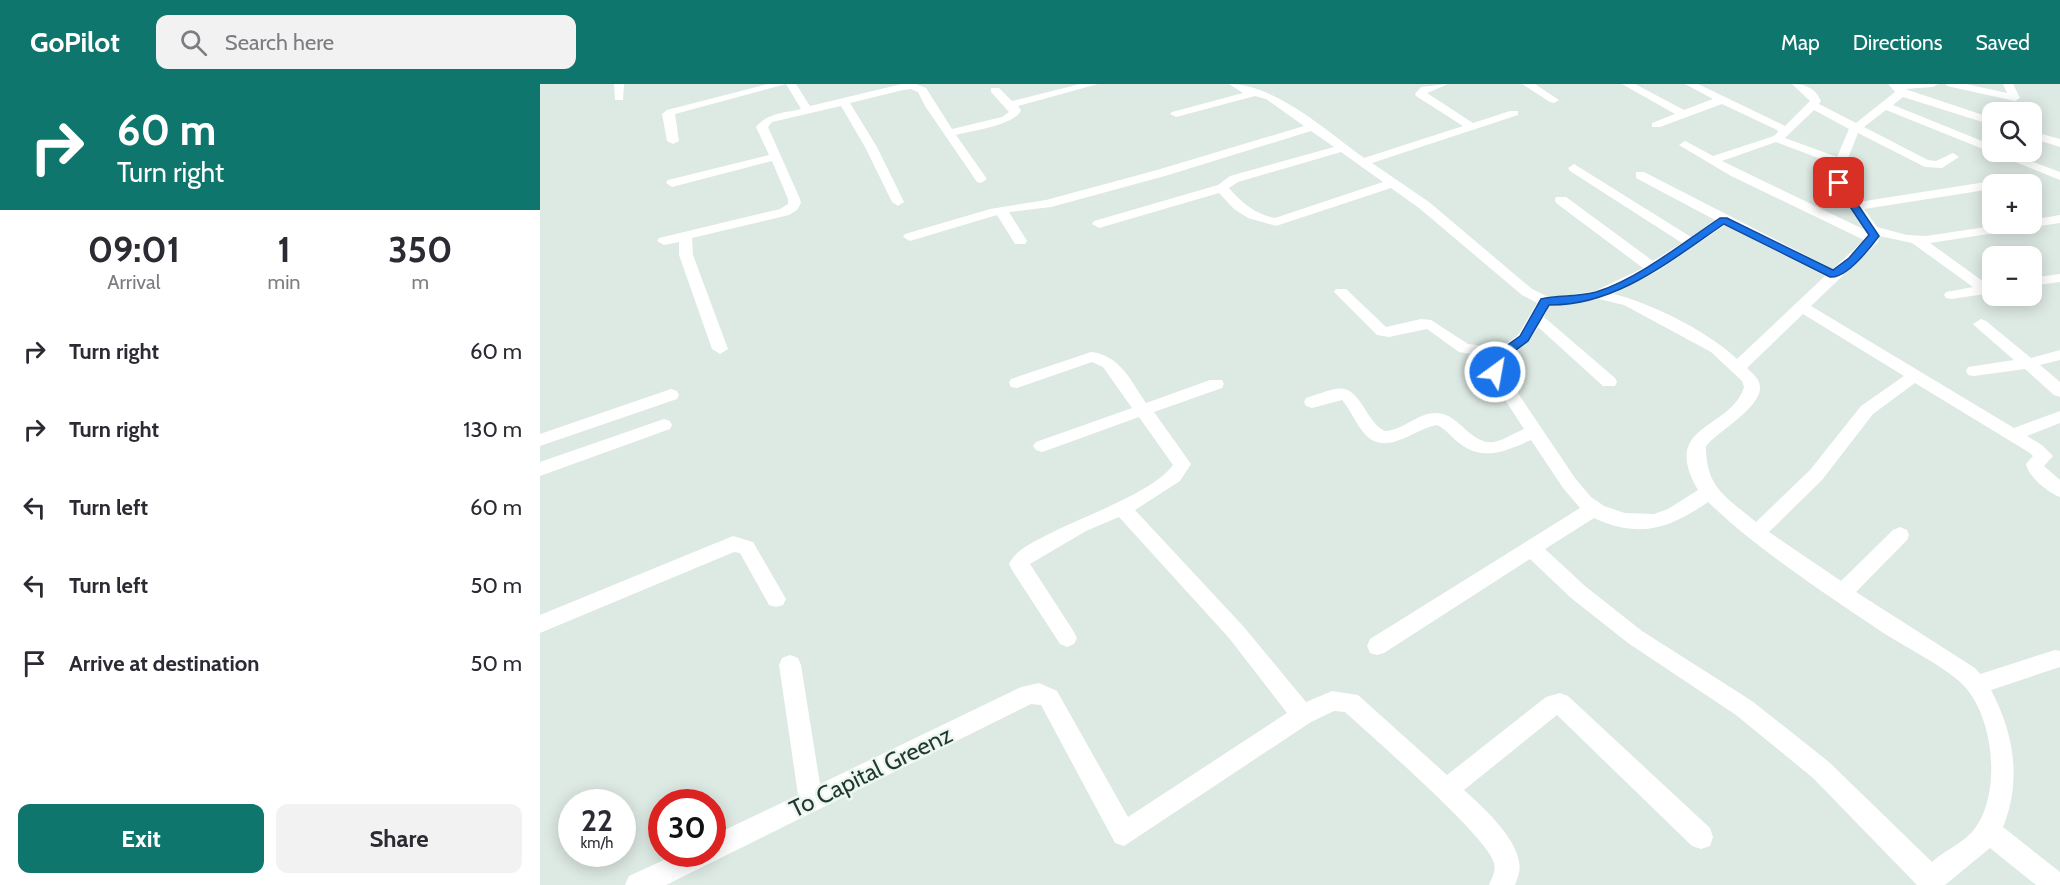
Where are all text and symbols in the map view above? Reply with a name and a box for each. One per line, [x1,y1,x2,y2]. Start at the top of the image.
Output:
search box [156,15,576,69]
text: GoPilot [30,25,120,59]
icon: search [177,26,210,59]
text: Search here [225,29,334,56]
text: Map [1781,30,1820,55]
text: Directions [1853,30,1942,55]
text: Saved [1975,30,2030,55]
map controls [1982,102,2042,306]
button: search [1982,102,2042,162]
text: 60 m [117,104,216,156]
icon: right [18,108,96,186]
text: Turn right [117,156,224,189]
pin [1813,157,1864,208]
icon: arrive [1822,166,1855,199]
button: + [1982,174,2042,234]
text: 09:01 [88,227,180,271]
text: 1 [277,227,291,271]
text: 350 [388,227,452,271]
button: − [1982,246,2042,306]
text: Arrival [107,270,160,294]
text: min [268,270,301,294]
text: m [411,270,429,294]
icon: right [18,335,51,368]
text: Turn right [69,338,159,365]
text: 60 m [470,338,522,365]
position arrow [1463,340,1527,404]
icon: right [18,413,51,446]
text: Turn right [69,416,159,443]
text: 130 m [463,416,522,443]
icon: left [18,491,51,524]
text: Turn left [69,494,148,521]
text: 60 m [470,494,522,521]
icon: left [18,569,51,602]
text: Turn left [69,572,148,599]
text: 50 m [470,572,522,599]
icon: arrive [18,647,51,680]
text: Arrive at destination [69,650,259,677]
text: 50 m [470,650,522,677]
street label: To Capital Greenz [785,720,957,823]
speed limit sign: 30 [648,789,726,867]
text: 22 [581,802,613,839]
button: Exit [18,804,264,873]
button: Share [276,804,522,873]
text: km/h [581,834,613,852]

